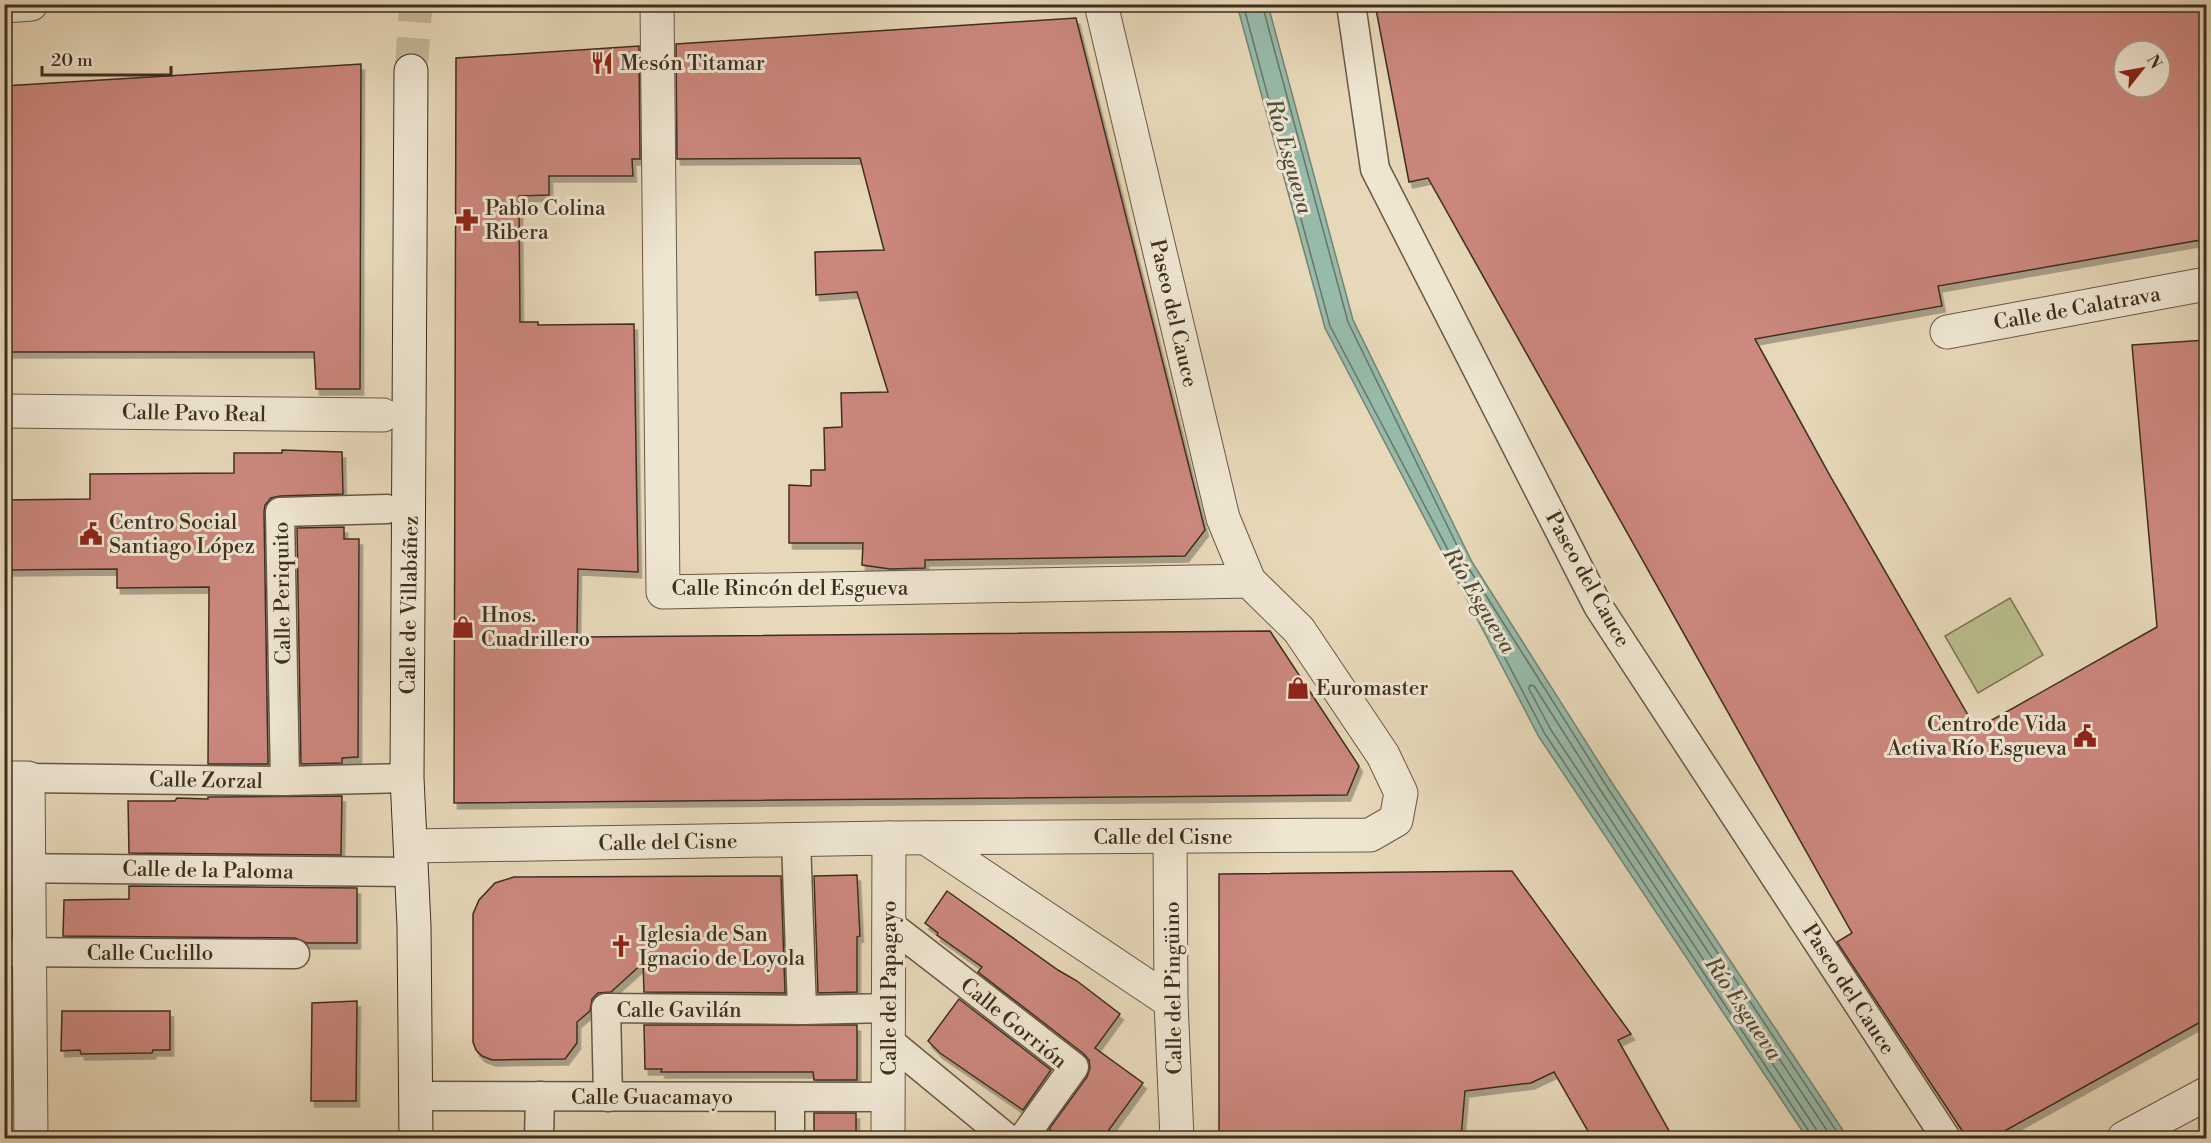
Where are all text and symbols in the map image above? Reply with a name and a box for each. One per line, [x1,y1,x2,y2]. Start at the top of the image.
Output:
scale bar [42,39,171,77]
north arrow [2112,39,2172,99]
text: 20 m [51,49,93,72]
restaurant icon: Mesón Titamar [589,50,615,76]
place label: Mesón Titamar [620,51,765,77]
text: N [2142,51,2166,73]
water label: Río Esgueva [1259,95,1318,218]
place label: Pablo Colina Ribera [485,196,606,246]
pharmacy icon: Pablo Colina Ribera [454,207,480,233]
street label: Paseo del Cauce [1143,237,1203,390]
street label: Calle de Calatrava [1992,281,2163,336]
street label: Calle Pavo Real [122,400,266,428]
street label: Paseo del Cauce [1539,507,1635,652]
place label: Centro Social Santiago López [109,510,255,560]
street label: Calle de Villabáñez [395,515,425,695]
public building icon: Centro Social Santiago López [78,521,104,547]
street label: Calle Periquito [269,521,297,665]
water label: Río Esgueva [1436,542,1521,659]
street label: Calle Rincón del Esgueva [672,576,909,602]
place label: Hnos. Cuadrillero [481,603,590,653]
shop icon: Hnos. Cuadrillero [450,614,476,640]
shop icon: Euromaster [1285,675,1311,701]
place label: Euromaster [1316,676,1428,702]
place label: Centro de Vida Activa Río Esgueva [1886,712,2067,762]
public building icon: Centro de Vida Activa Río Esgueva [2072,723,2098,749]
street label: Calle Zorzal [149,767,263,795]
street label: Calle del Cisne [1093,825,1233,851]
street label: Calle del Cisne [598,829,738,857]
street label: Calle de la Paloma [122,857,294,885]
street label: Calle del Papagayo [877,900,903,1076]
street label: Calle del Pingüino [1159,901,1189,1075]
street label: Paseo del Cauce [1796,919,1900,1060]
place label: Iglesia de San Ignacio de Loyola [639,922,806,972]
church icon: Iglesia de San Ignacio de Loyola [608,933,634,959]
street label: Calle Cuclillo [87,941,213,967]
water label: Río Esgueva [1698,951,1788,1066]
street label: Calle Gorrión [955,973,1072,1075]
street label: Calle Gavilán [616,998,742,1024]
street label: Calle Guacamayo [571,1085,733,1111]

